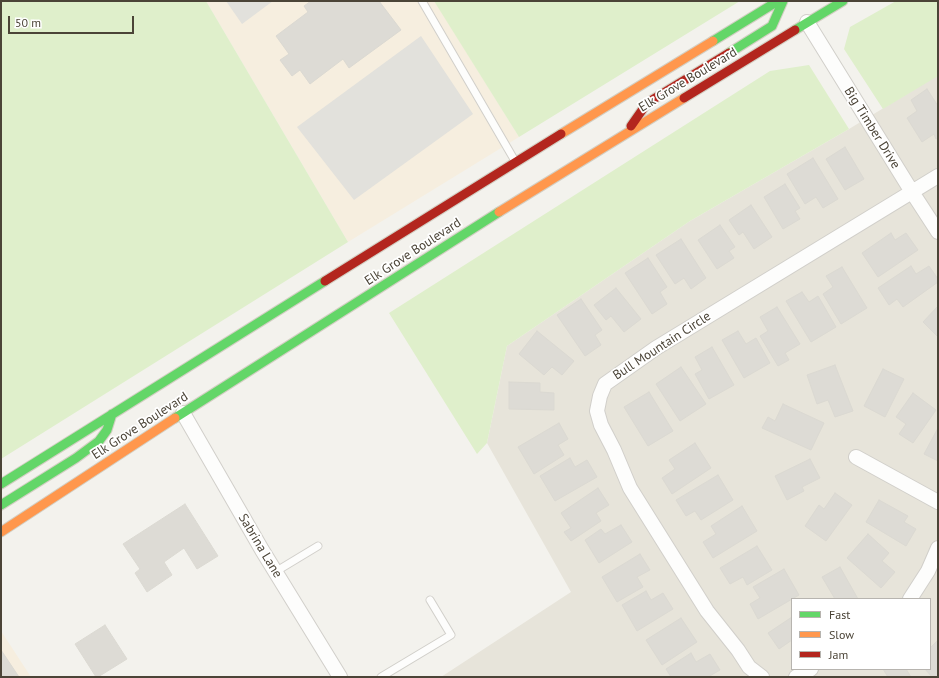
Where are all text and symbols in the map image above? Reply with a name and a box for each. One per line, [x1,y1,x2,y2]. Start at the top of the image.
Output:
scale bar [10,8,136,34]
text: 50 m [15,15,41,30]
street label: Elk Grove Boulevard [636,45,740,115]
street label: Big Timber Drive [841,84,903,172]
street label: Elk Grove Boulevard [362,215,464,289]
street label: Bull Mountain Circle [610,309,714,383]
street label: Elk Grove Boulevard [89,389,191,463]
street label: Sabrina Lane [235,511,285,581]
legend [791,598,931,670]
text: Fast [829,607,850,622]
text: Slow [829,627,854,642]
text: Jam [829,647,848,662]

